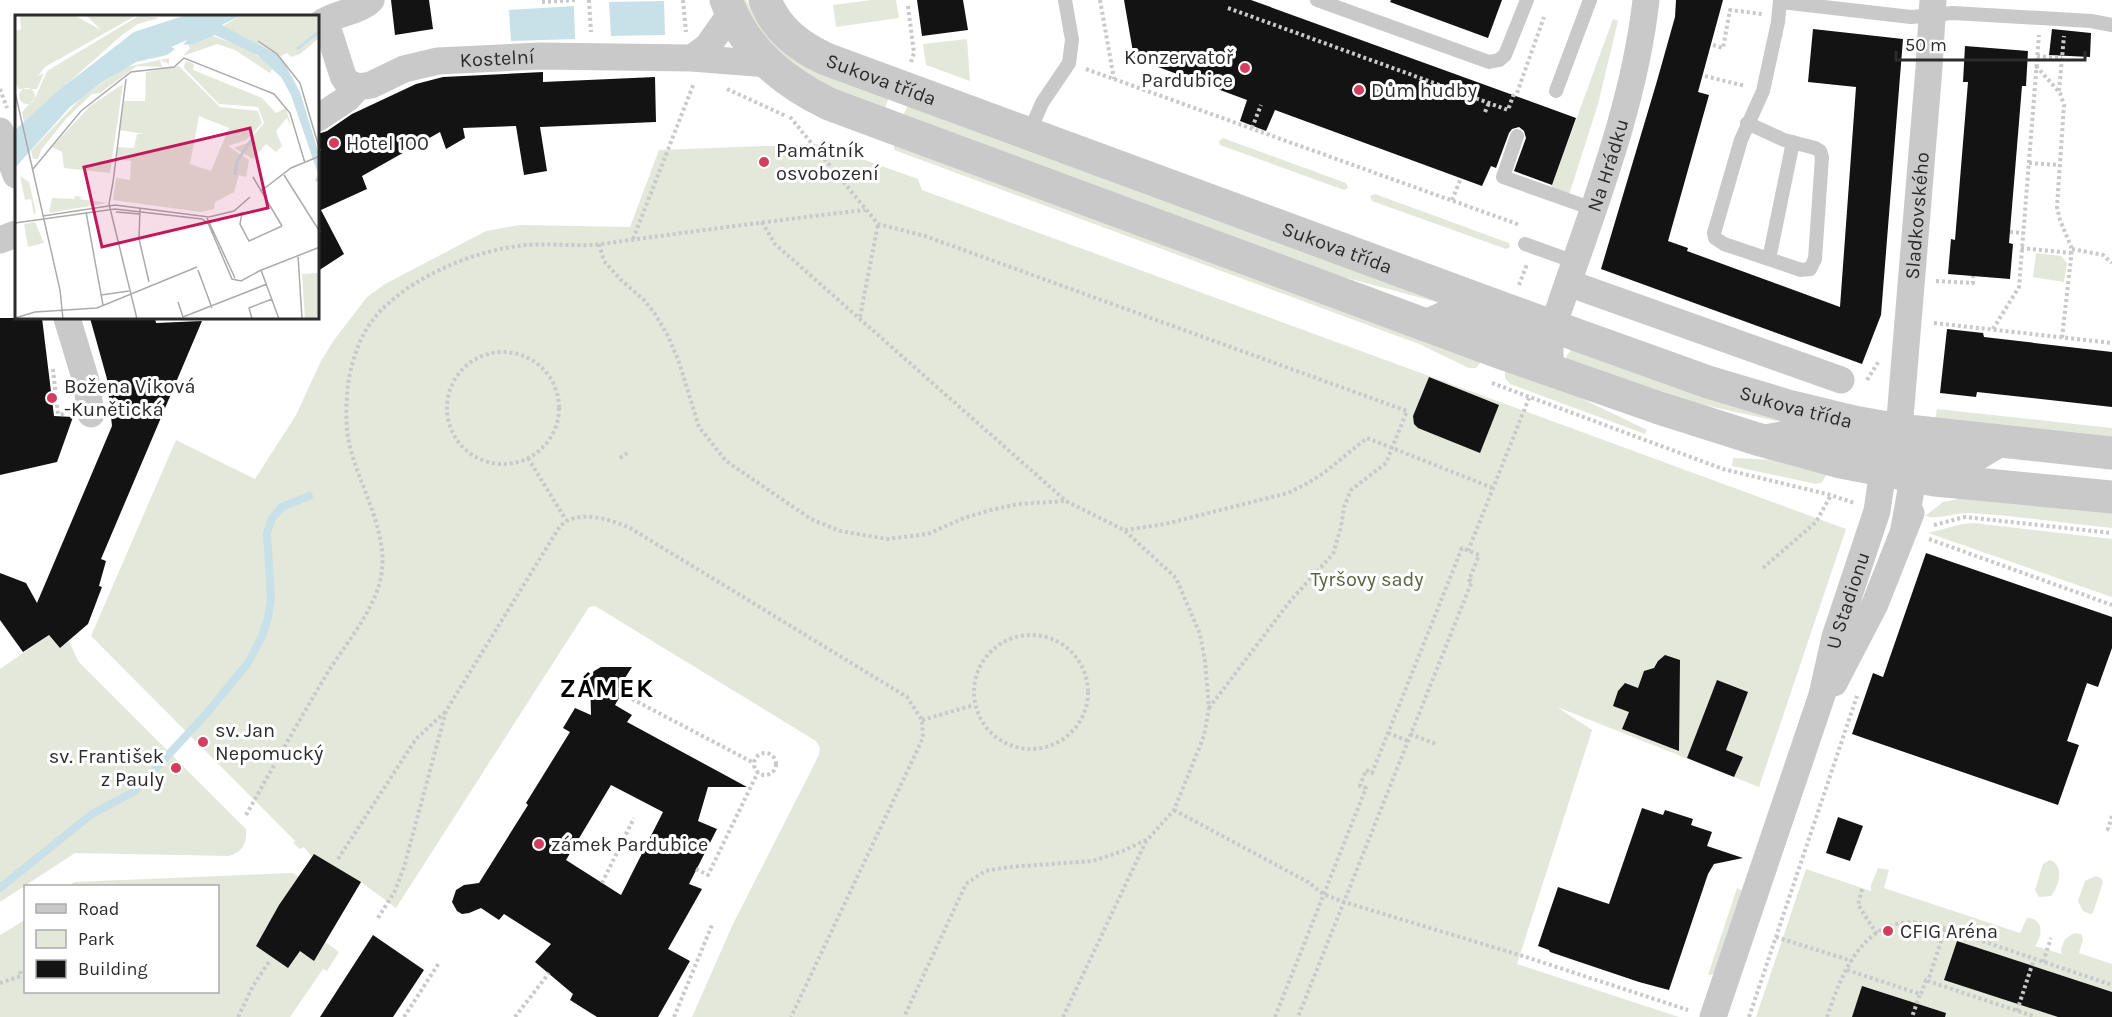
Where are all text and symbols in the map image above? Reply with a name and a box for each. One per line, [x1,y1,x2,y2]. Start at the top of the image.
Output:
inset map [15,15,320,320]
scale bar [1896,24,2085,62]
text: 50 m [1905,34,1947,56]
street label: Kostelní [459,45,535,71]
place label: Konzervatoř Pardubice [1124,46,1234,92]
street label: Sukova třída [823,49,940,110]
marker: Konzervatoř Pardubice [1238,61,1252,75]
place label: Dům hudby [1371,79,1477,102]
marker: Dům hudby [1352,83,1366,97]
street label: Na Hrádku [1582,116,1633,215]
place label: Hotel 100 [346,132,429,155]
marker: Hotel 100 [327,136,341,150]
place label: Památník osvobození [776,139,879,185]
street label: Sladkovského [1900,151,1933,280]
marker: Památník osvobození [757,155,771,169]
street label: Sukova třída [1279,217,1396,278]
place label: Božena Viková -Kunětická [64,375,195,421]
street label: Sukova třída [1737,381,1855,433]
marker: Božena Viková -Kunětická [45,391,59,405]
street label: U Stadionu [1821,549,1874,651]
park label: Tyršovy sady [1310,568,1424,591]
district label: ZÁMEK [559,672,655,704]
place label: sv. Jan Nepomucký [215,719,323,765]
marker: sv. Jan Nepomucký [196,735,210,749]
place label: sv. František z Pauly [49,745,164,791]
marker: sv. František z Pauly [169,761,183,775]
place label: zámek Pardubice [551,833,708,856]
marker: zámek Pardubice [532,837,546,851]
legend [24,885,219,993]
text: Road [78,898,119,920]
place label: CFIG Aréna [1900,920,1998,943]
marker: CFIG Aréna [1881,924,1895,938]
text: Park [78,928,115,950]
text: Building [78,958,148,980]

